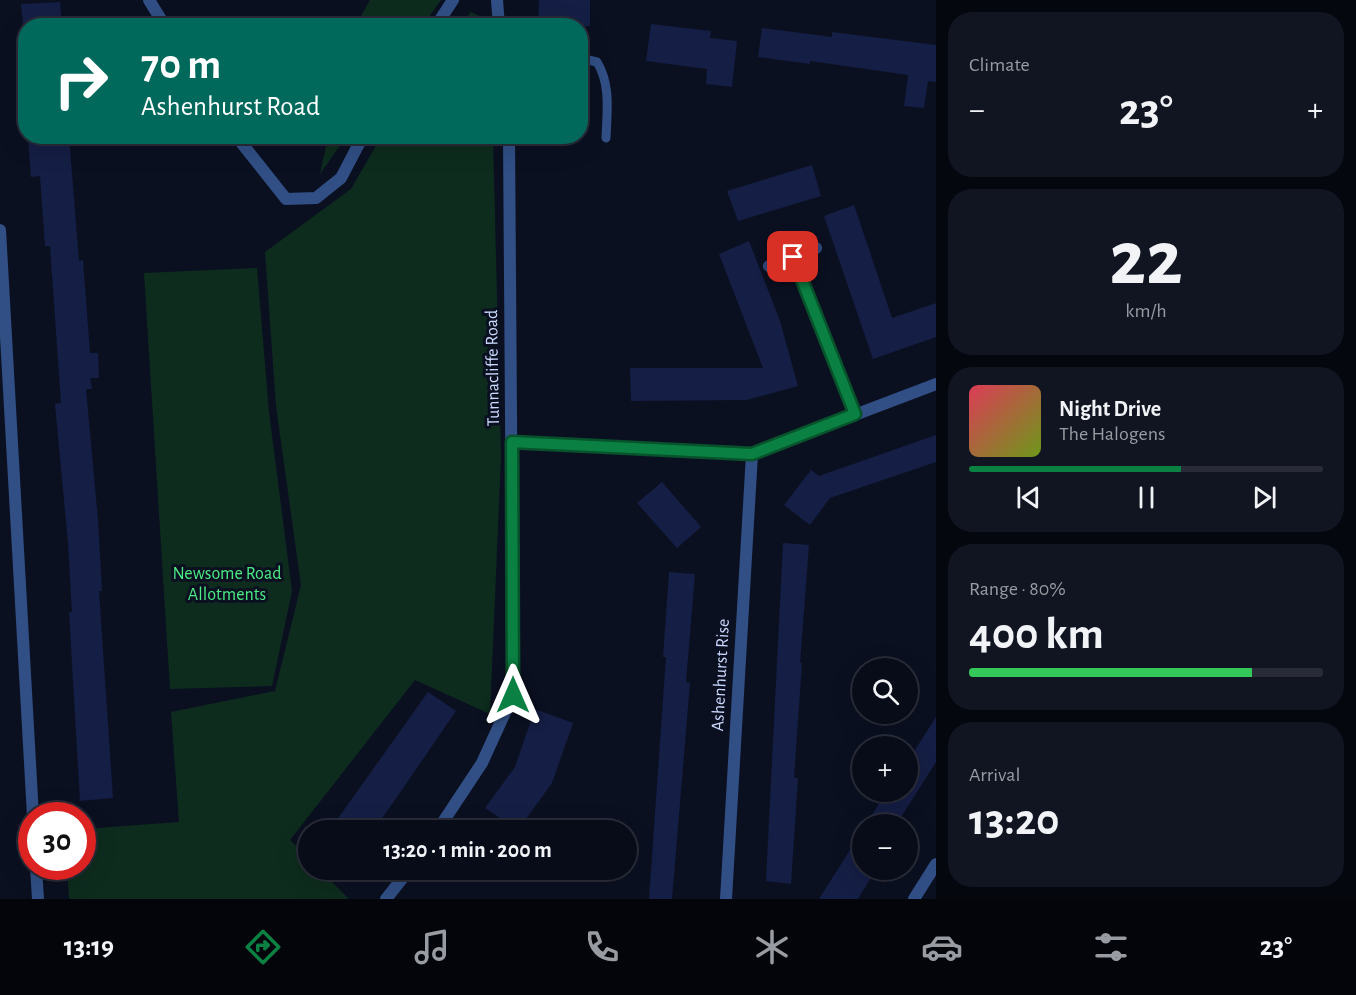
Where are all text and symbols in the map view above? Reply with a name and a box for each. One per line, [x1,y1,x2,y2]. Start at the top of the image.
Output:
icon: right [42,42,120,120]
text: 70 m [141,44,221,86]
text: Climate [969,55,1030,75]
text: 23° [1119,88,1173,133]
text: Ashenhurst Road [141,93,320,120]
text: − [969,94,985,127]
text: + [1307,94,1323,127]
text: 22 [1109,221,1183,299]
pin [767,231,818,282]
icon: arrive [776,240,809,273]
text: km/h [1125,301,1167,321]
street label: Tunnacliffe Road [483,310,503,426]
text: Night Drive [1059,398,1161,420]
text: The Halogens [1059,424,1165,444]
icon: previous [1012,481,1045,514]
icon: pause [1130,481,1163,514]
icon: next [1248,481,1281,514]
park label: Newsome Road Allotments [172,565,282,604]
text: Range · 80% [969,579,1066,599]
text: 400 km [969,612,1104,657]
street label: Ashenhurst Rise [709,618,733,732]
map controls [852,658,918,880]
button: search [852,658,918,724]
position arrow [481,663,545,727]
button: + [852,736,918,802]
text: Arrival [969,765,1020,785]
text: 13:20 [969,798,1060,843]
speed limit sign: 30 [18,802,96,880]
button: − [852,814,918,880]
text: 13:20 · 1 min · 200 m [383,839,552,861]
icon: directions [242,926,284,968]
icon: music [411,926,453,968]
icon: phone [581,926,623,968]
icon: climate [751,926,793,968]
icon: car [921,926,963,968]
icon: filters [1090,926,1132,968]
text: 13:19 [64,933,114,960]
text: 23° [1260,933,1292,960]

